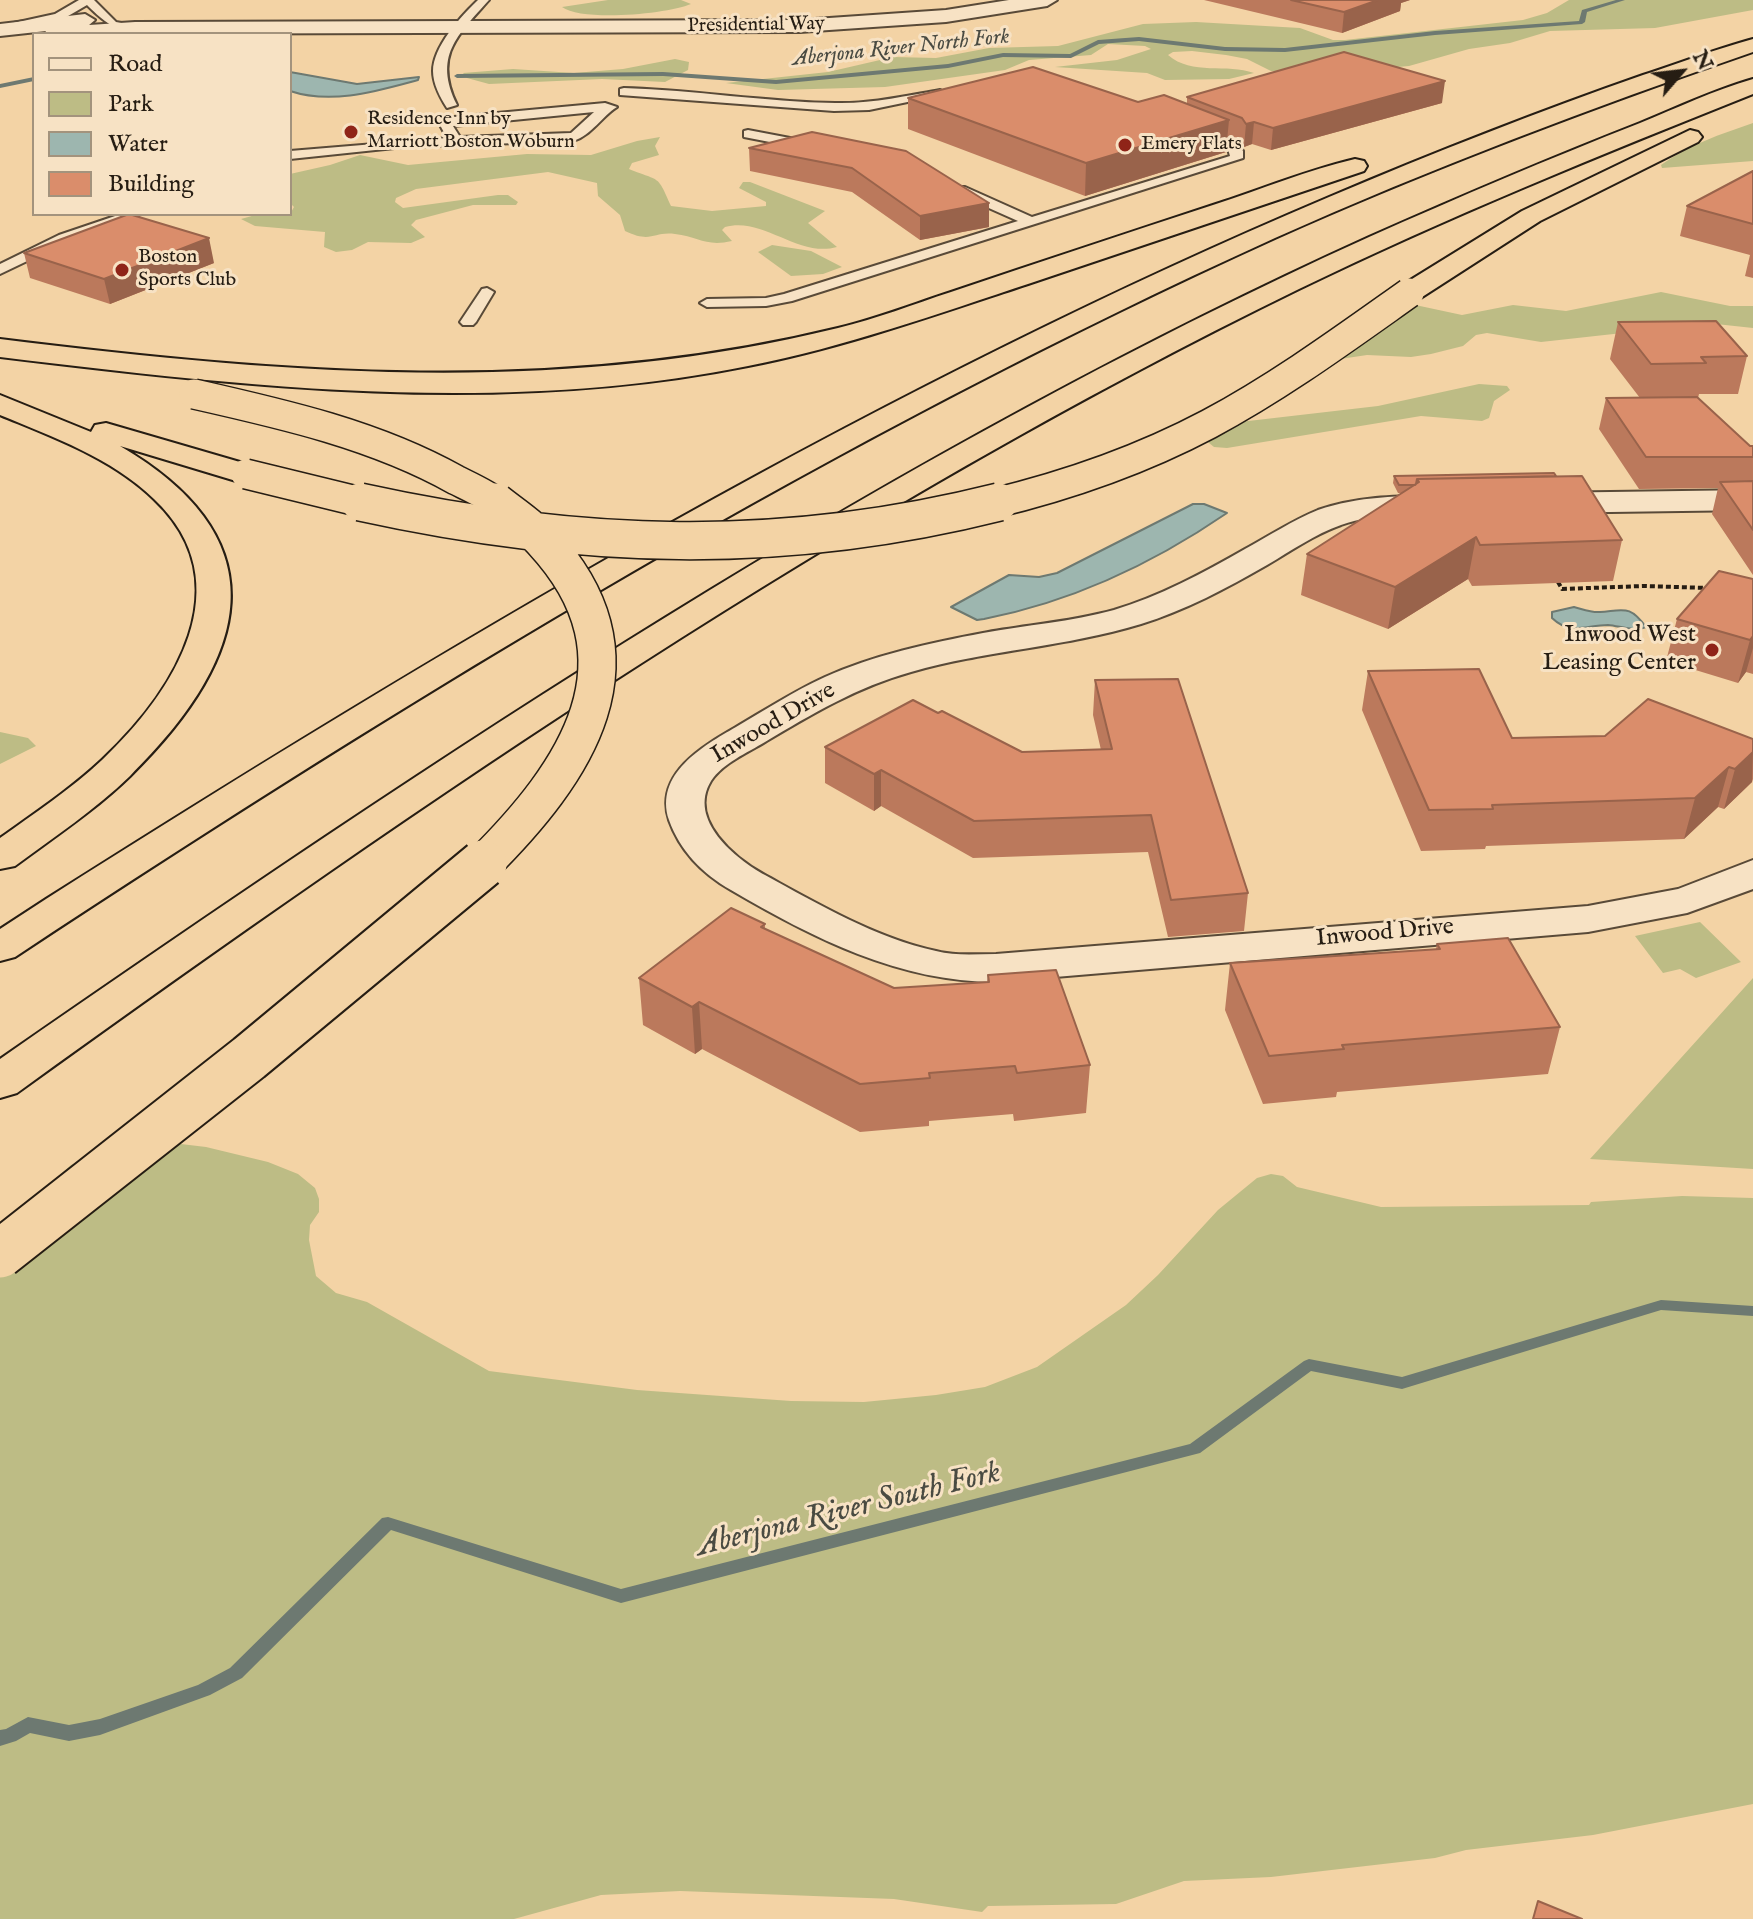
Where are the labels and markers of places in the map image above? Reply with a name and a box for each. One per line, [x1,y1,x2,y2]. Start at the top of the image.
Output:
place label: Residence Inn by Marriott Boston Woburn [367,108,575,155]
marker: Residence Inn by Marriott Boston Woburn [342,123,360,141]
place label: Emery Flats [1141,133,1242,157]
marker: Emery Flats [1116,136,1134,154]
place label: Boston Sports Club [138,246,236,293]
marker: Boston Sports Club [113,261,131,279]
place label: Inwood West Leasing Center [1542,622,1696,678]
marker: Inwood West Leasing Center [1703,641,1721,659]

